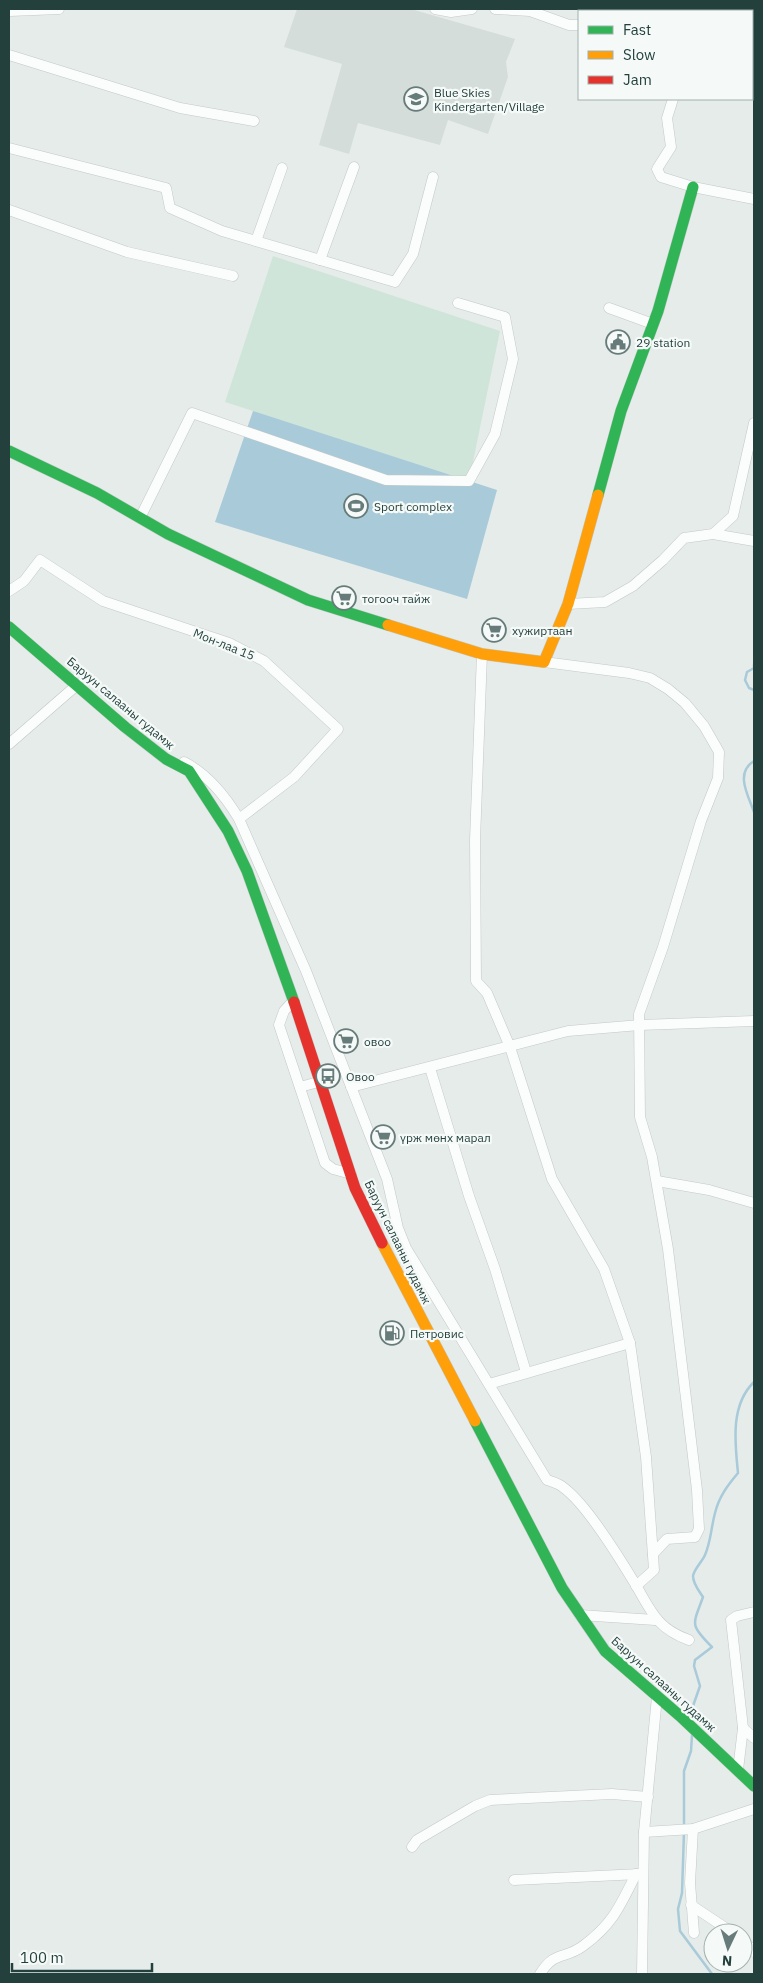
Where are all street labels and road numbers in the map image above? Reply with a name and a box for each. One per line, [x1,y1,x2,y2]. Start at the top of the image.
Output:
street label: Мон-лаа 15 [191,625,257,663]
street label: Баруун салааны гудамж [64,654,178,752]
street label: Баруун салааны гудамж [361,1178,435,1306]
street label: Баруун салааны гудамж [609,1633,719,1735]

